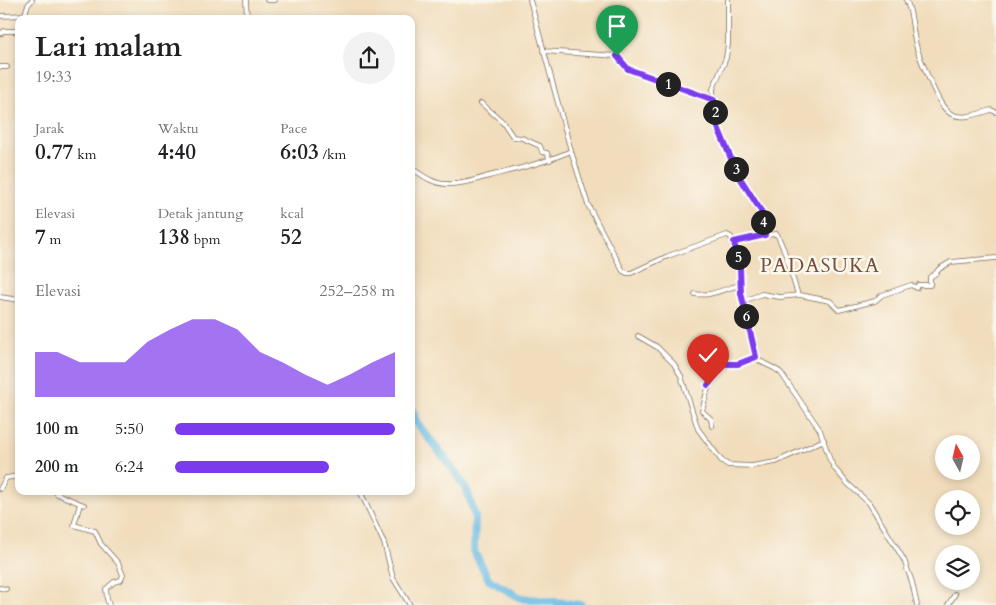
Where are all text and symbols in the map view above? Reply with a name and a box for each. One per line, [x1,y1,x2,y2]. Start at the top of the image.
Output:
pin [596,5,638,56]
icon: arrive [603,12,631,40]
text: Lari malam [35,28,182,66]
button: share [343,32,395,84]
text: 19:33 [35,66,72,88]
pin: 1 [656,72,680,96]
text: 1 [665,75,672,94]
pin: 2 [702,100,728,124]
text: 2 [712,103,719,122]
text: Jarak [35,119,64,138]
text: Waktu [158,119,199,138]
text: Pace [280,119,307,138]
text: 0.77 [35,138,73,167]
text: 4:40 [158,138,196,167]
text: 6:03 [280,138,319,167]
text: km [73,145,96,164]
text: /km [319,145,346,164]
pin: 3 [724,156,748,182]
text: 3 [733,160,740,179]
text: Elevasi [35,204,75,223]
text: Detak jantung [158,204,243,223]
text: kcal [280,204,304,223]
pin: 4 [750,210,776,234]
text: 4 [760,213,767,232]
text: 7 [35,223,46,252]
text: 138 [158,223,190,252]
text: 52 [280,223,302,252]
text: m [46,230,61,249]
text: bpm [190,230,221,249]
pin: 5 [726,244,750,270]
text: 5 [735,248,742,267]
district label: PADASUKA [760,252,880,279]
text: Elevasi [35,280,81,302]
text: 252–258 m [319,280,395,302]
pin: 6 [734,304,758,328]
text: 6 [743,307,750,326]
pin [687,334,729,385]
icon: check [694,341,722,369]
text: 100 m [35,418,79,440]
text: 5:50 [115,418,144,440]
north arrow [935,435,980,480]
map controls [935,435,980,590]
text: 200 m [35,456,79,478]
text: 6:24 [115,456,144,478]
button: locate [935,490,980,535]
button: layers [935,545,980,590]

